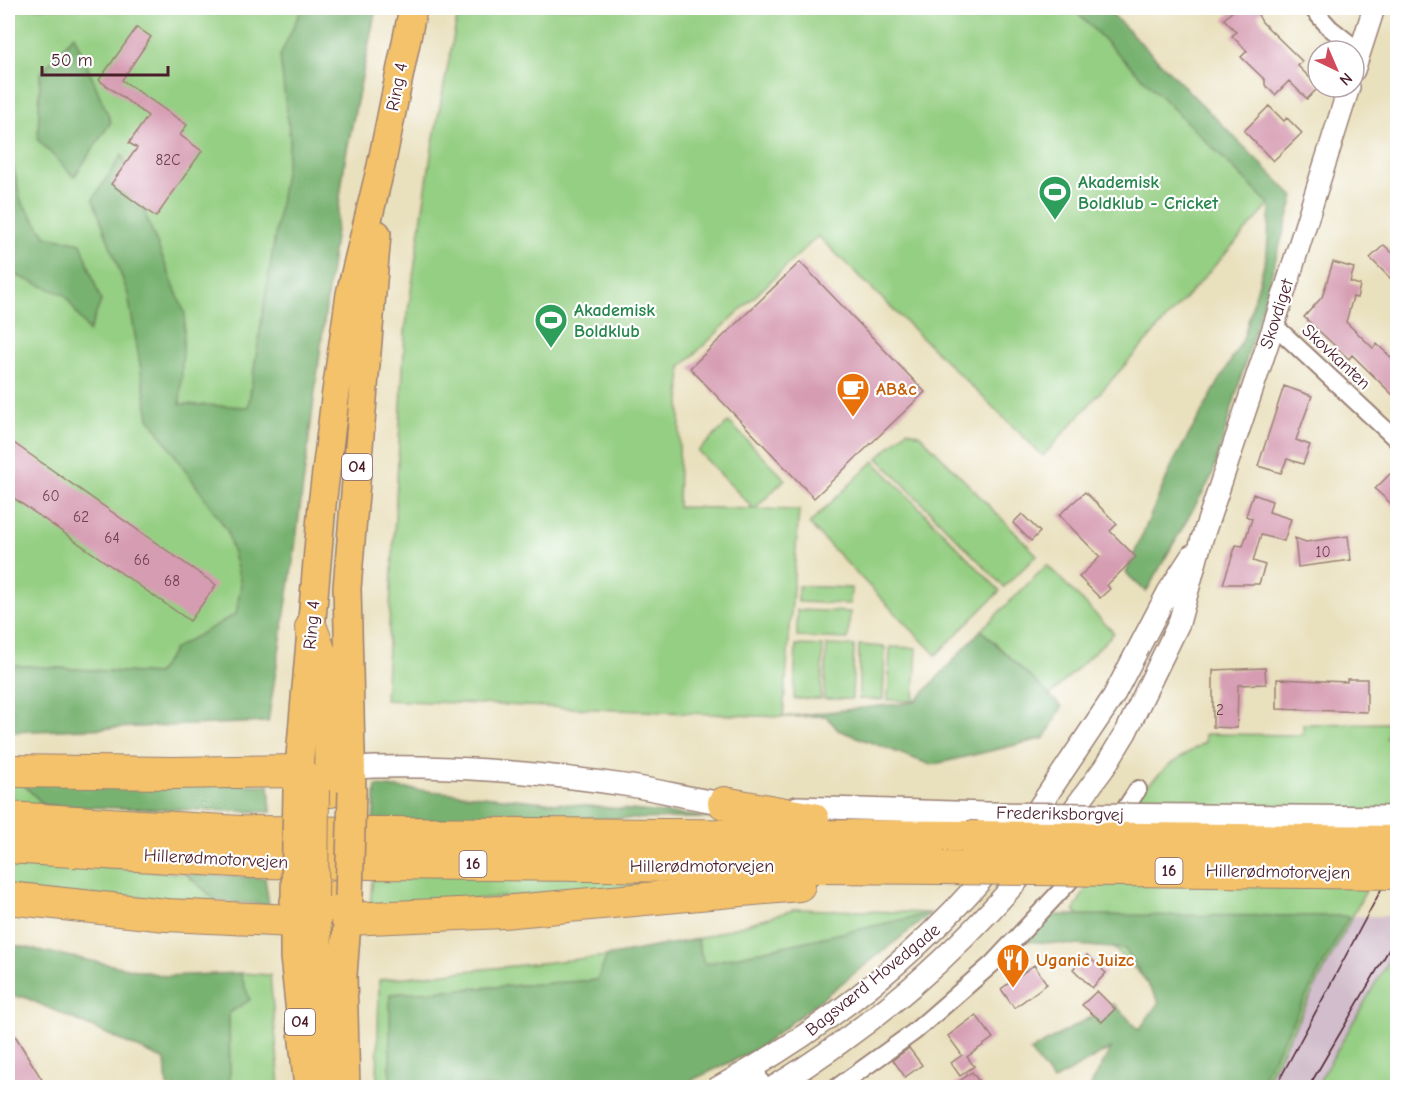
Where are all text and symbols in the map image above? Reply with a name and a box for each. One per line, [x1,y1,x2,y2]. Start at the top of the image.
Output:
scale bar [42,39,168,77]
north arrow [1306,39,1366,99]
text: 50 m [51,50,93,71]
street label: Ring 4 [382,61,412,113]
text: N [1336,69,1356,89]
house number: 82C [156,151,180,169]
place label: Akademisk Boldklub - Cricket [1078,172,1219,214]
sports icon: Akademisk Boldklub - Cricket [1037,174,1073,221]
street label: Skovdiget [1256,276,1298,352]
place label: Akademisk Boldklub [574,300,655,342]
sports icon: Akademisk Boldklub [533,302,569,349]
street label: Skovkanten [1297,320,1375,394]
cafe icon: AB&c [835,371,871,418]
place label: AB&c [876,379,917,400]
road number: O4 [342,454,372,480]
house number: 60 [42,487,60,505]
house number: 62 [73,508,89,526]
house number: 64 [104,529,120,547]
house number: 10 [1315,543,1331,561]
house number: 66 [134,551,150,569]
house number: 68 [164,572,180,590]
street label: Ring 4 [299,600,325,650]
house number: 2 [1216,701,1224,719]
street label: Frederiksborgvej [996,802,1124,826]
street label: Hillerødmotorvejen [143,845,289,873]
road number: 16 [460,851,486,877]
street label: Hillerødmotorvejen [630,856,774,877]
road number: 16 [1156,858,1182,884]
street label: Hillerødmotorvejen [1206,860,1350,884]
street label: Bagsværd Hovedgade [801,919,945,1041]
restaurant icon: Uganic Juizc [995,942,1031,989]
place label: Uganic Juizc [1036,950,1135,971]
road number: O4 [285,1009,315,1035]

